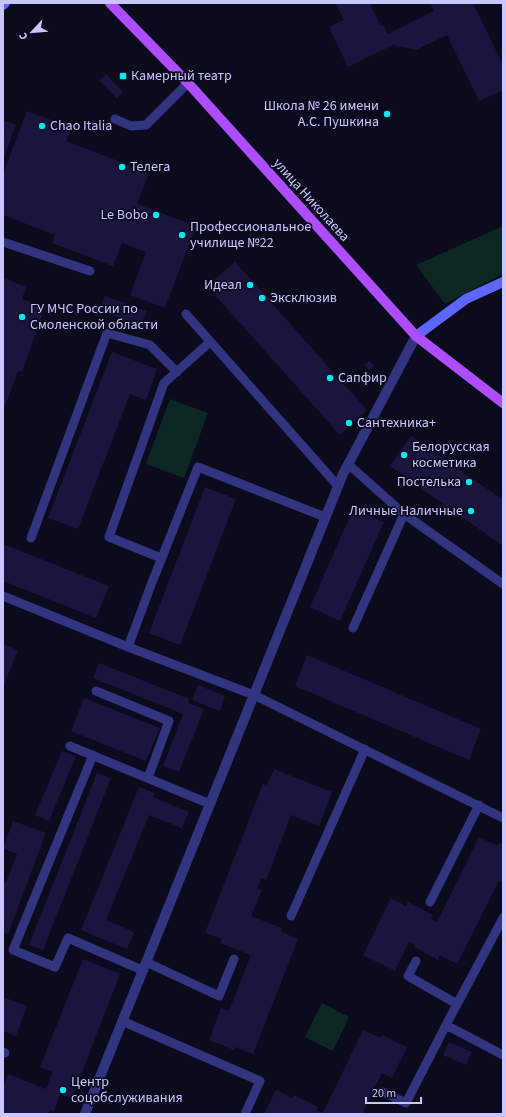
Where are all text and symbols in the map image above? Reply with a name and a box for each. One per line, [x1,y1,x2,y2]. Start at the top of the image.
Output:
north arrow [12,12,52,52]
text: С [15,29,32,42]
place label: Камерный театр [131,66,232,86]
marker: Камерный театр [118,71,128,81]
place label: Школа № 26 имени А.С. Пушкина [264,96,379,132]
marker: Школа № 26 имени А.С. Пушкина [382,109,392,119]
place label: Chao Italia [50,116,112,136]
marker: Chao Italia [37,121,47,131]
street label: улица Николаева [268,154,354,246]
place label: Телега [130,157,170,177]
marker: Телега [117,162,127,172]
place label: Le Bobo [100,205,148,225]
marker: Le Bobo [151,210,161,220]
place label: Профессиональное училище №22 [190,217,311,253]
marker: Профессиональное училище №22 [177,230,187,240]
place label: Идеал [204,275,242,295]
marker: Идеал [245,280,255,290]
place label: Эксклюзив [270,288,337,308]
marker: Эксклюзив [257,293,267,303]
place label: ГУ МЧС России по Смоленской области [30,299,158,335]
marker: ГУ МЧС России по Смоленской области [17,312,27,322]
place label: Сапфир [338,368,387,388]
marker: Сапфир [325,373,335,383]
place label: Сантехника+ [357,413,436,433]
marker: Сантехника+ [344,418,354,428]
place label: Белорусская косметика [412,437,490,473]
marker: Белорусская косметика [399,450,409,460]
place label: Постелька [397,472,461,492]
marker: Постелька [464,477,474,487]
place label: Личные Наличные [349,501,463,521]
marker: Личные Наличные [466,506,476,516]
place label: Центр соцобслуживания [71,1072,183,1108]
scale bar [366,1079,421,1105]
marker: Центр соцобслуживания [58,1085,68,1095]
text: 20 m [372,1085,396,1102]

